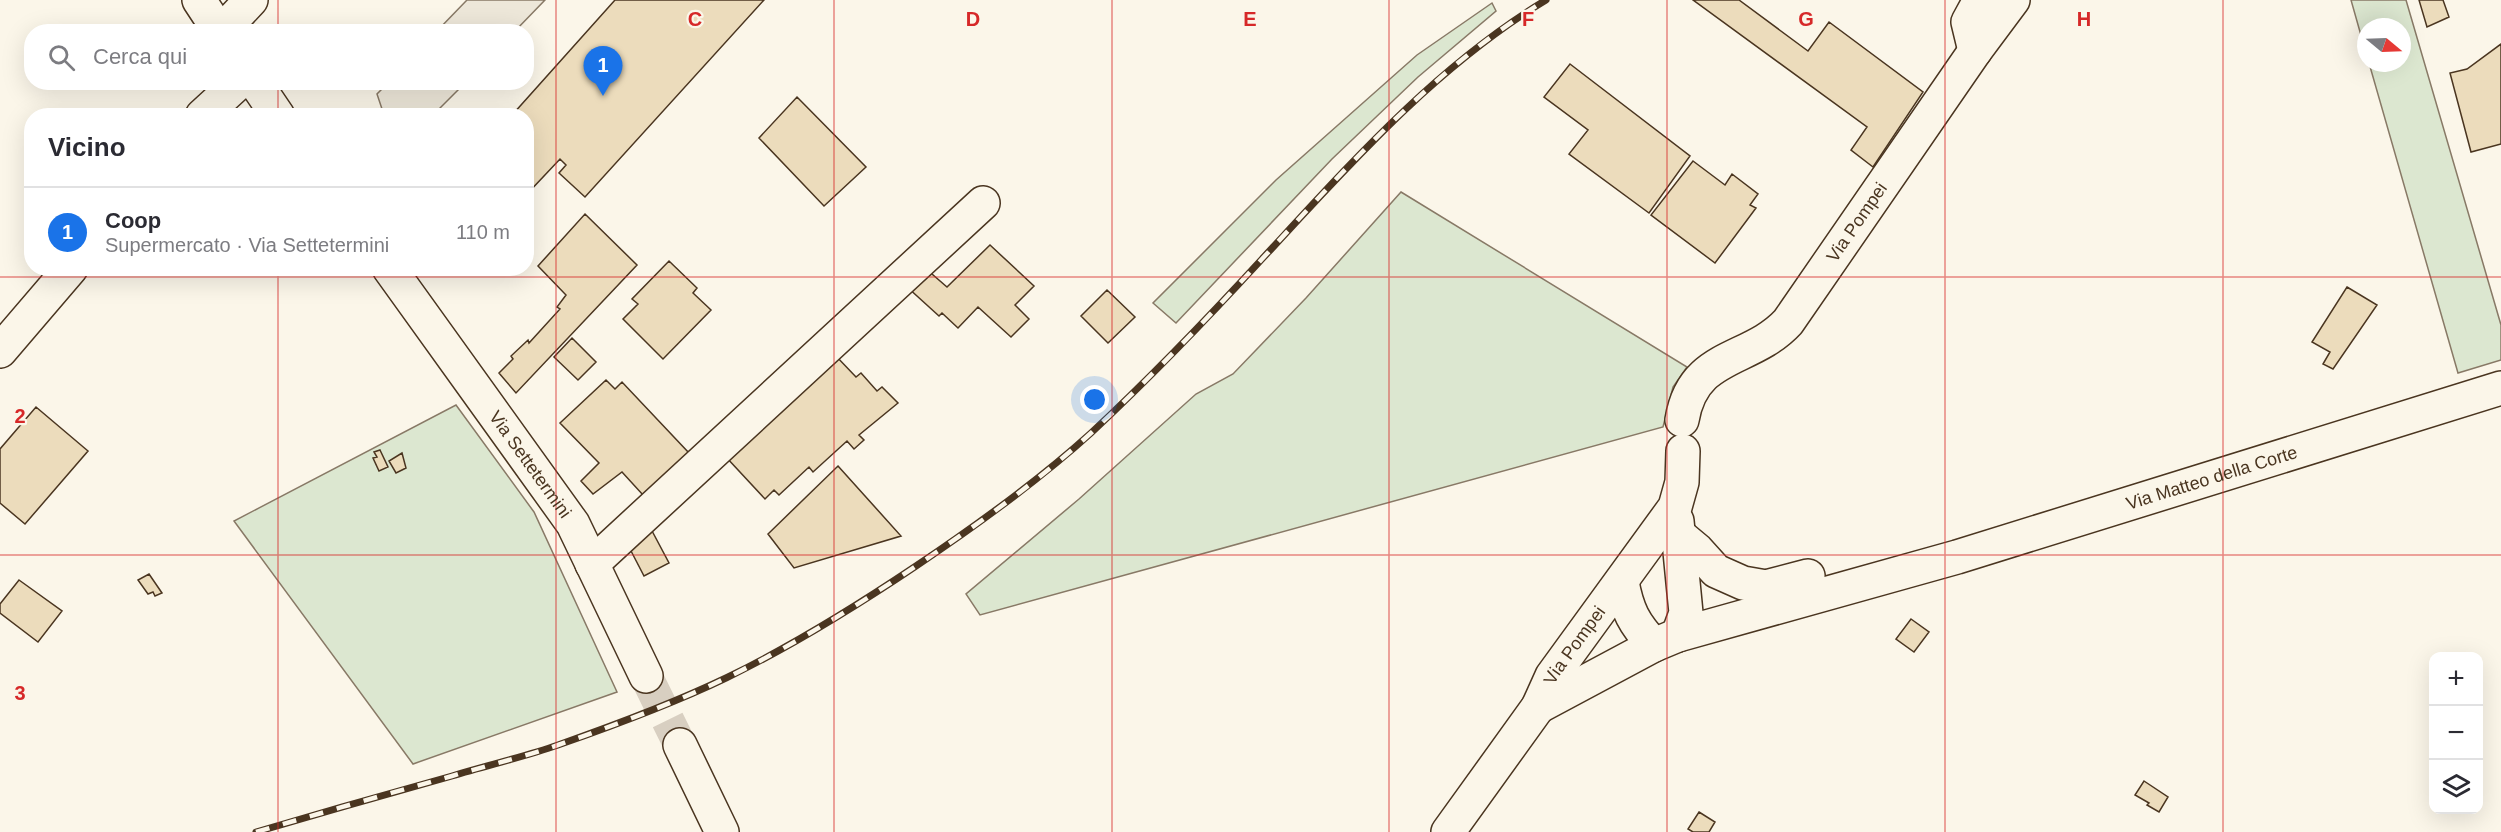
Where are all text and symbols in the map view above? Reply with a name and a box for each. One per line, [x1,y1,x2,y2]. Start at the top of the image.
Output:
text: C [688,8,702,30]
text: D [966,8,980,30]
text: E [1243,8,1257,30]
text: F [1522,8,1534,30]
text: G [1798,8,1814,30]
text: H [2077,8,2091,30]
north arrow [2357,18,2411,72]
search box [24,24,534,90]
icon: search [45,41,78,74]
text: Cerca qui [93,44,187,69]
pin: 1 [584,46,622,96]
text: Vicino [48,132,126,162]
street label: Via Pompei [1823,179,1891,266]
text: Coop [105,208,161,233]
text: 1 [62,221,73,243]
text: 110 m [456,221,510,243]
text: Supermercato · Via Settetermini [105,234,389,256]
your location [1080,385,1109,414]
text: 2 [14,405,26,427]
street label: Via Settetermini [485,407,575,522]
street label: Via Matteo della Corte [2124,442,2300,514]
street label: Via Pompei [1540,602,1609,687]
map controls [2429,652,2483,814]
button: + [2429,652,2483,706]
text: 3 [14,682,26,704]
button: − [2429,706,2483,760]
button: layers [2429,760,2483,814]

